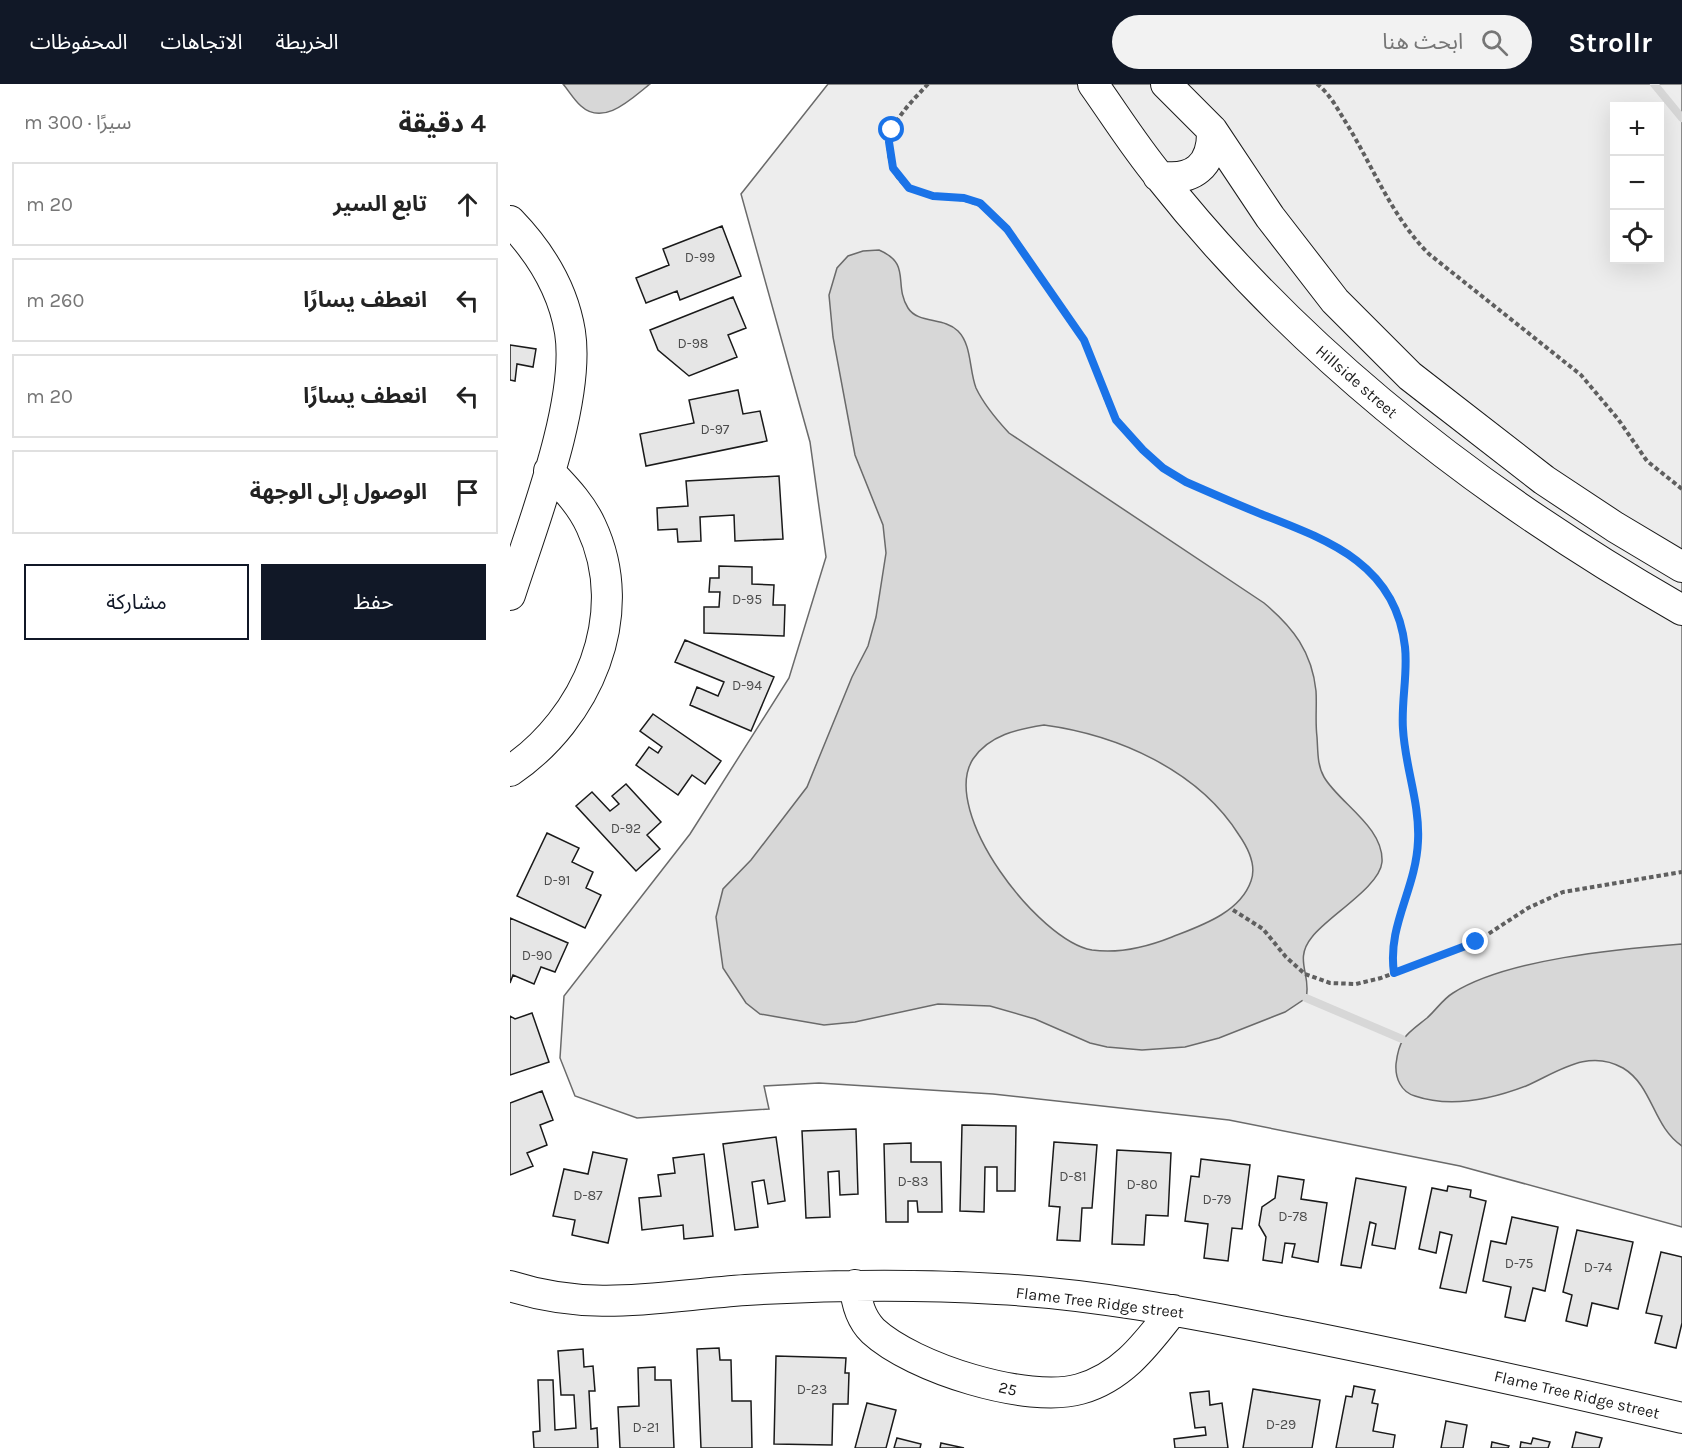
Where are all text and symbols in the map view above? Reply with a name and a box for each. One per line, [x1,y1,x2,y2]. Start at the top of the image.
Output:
search box [1112,15,1532,69]
icon: search [1478,26,1511,59]
text: Strollr [1568,26,1652,59]
text: ابحث هنا [1382,29,1463,55]
text: المحفوظات [30,30,127,54]
text: الاتجاهات [160,30,242,54]
text: الخريطة [275,30,338,54]
map controls [1610,102,1664,264]
button: + [1610,102,1664,156]
text: 4 دقيقة [399,108,486,139]
text: سيرًا · 300 m [24,111,131,134]
route start [878,116,904,142]
button: − [1610,156,1664,210]
icon: ahead [451,188,484,221]
text: تابع السير [333,191,427,217]
text: 20 m [26,193,73,216]
button: locate [1610,210,1664,264]
house number: D-99 [685,249,715,266]
icon: left [451,284,484,317]
text: انعطف يسارًا [303,287,427,313]
text: 260 m [26,289,84,312]
house number: D-98 [678,335,708,352]
street label: Hillside street [1312,341,1401,422]
icon: left [451,380,484,413]
text: انعطف يسارًا [303,383,427,409]
text: 20 m [26,385,73,408]
house number: D-97 [701,421,730,438]
icon: arrive [451,476,484,509]
text: الوصول إلى الوجهة [250,479,427,505]
button: مشاركة [24,564,249,640]
button: حفظ [261,564,486,640]
house number: D-95 [732,591,762,608]
house number: D-94 [732,677,762,694]
house number: D-92 [611,820,641,837]
house number: D-91 [544,872,570,889]
route end [1462,928,1488,954]
house number: D-90 [522,947,552,964]
house number: D-81 [1059,1168,1087,1185]
house number: D-83 [898,1173,928,1190]
house number: D-80 [1126,1176,1158,1193]
house number: D-87 [573,1187,603,1204]
house number: D-79 [1203,1191,1231,1208]
house number: D-78 [1278,1208,1308,1225]
house number: D-75 [1505,1255,1533,1272]
house number: D-74 [1584,1259,1612,1276]
street label: Flame Tree Ridge street [1015,1283,1185,1322]
street label: Flame Tree Ridge street [1492,1366,1661,1423]
street label: 25 [997,1377,1019,1400]
house number: D-23 [797,1381,827,1398]
house number: D-29 [1266,1416,1296,1433]
house number: D-21 [633,1419,659,1436]

